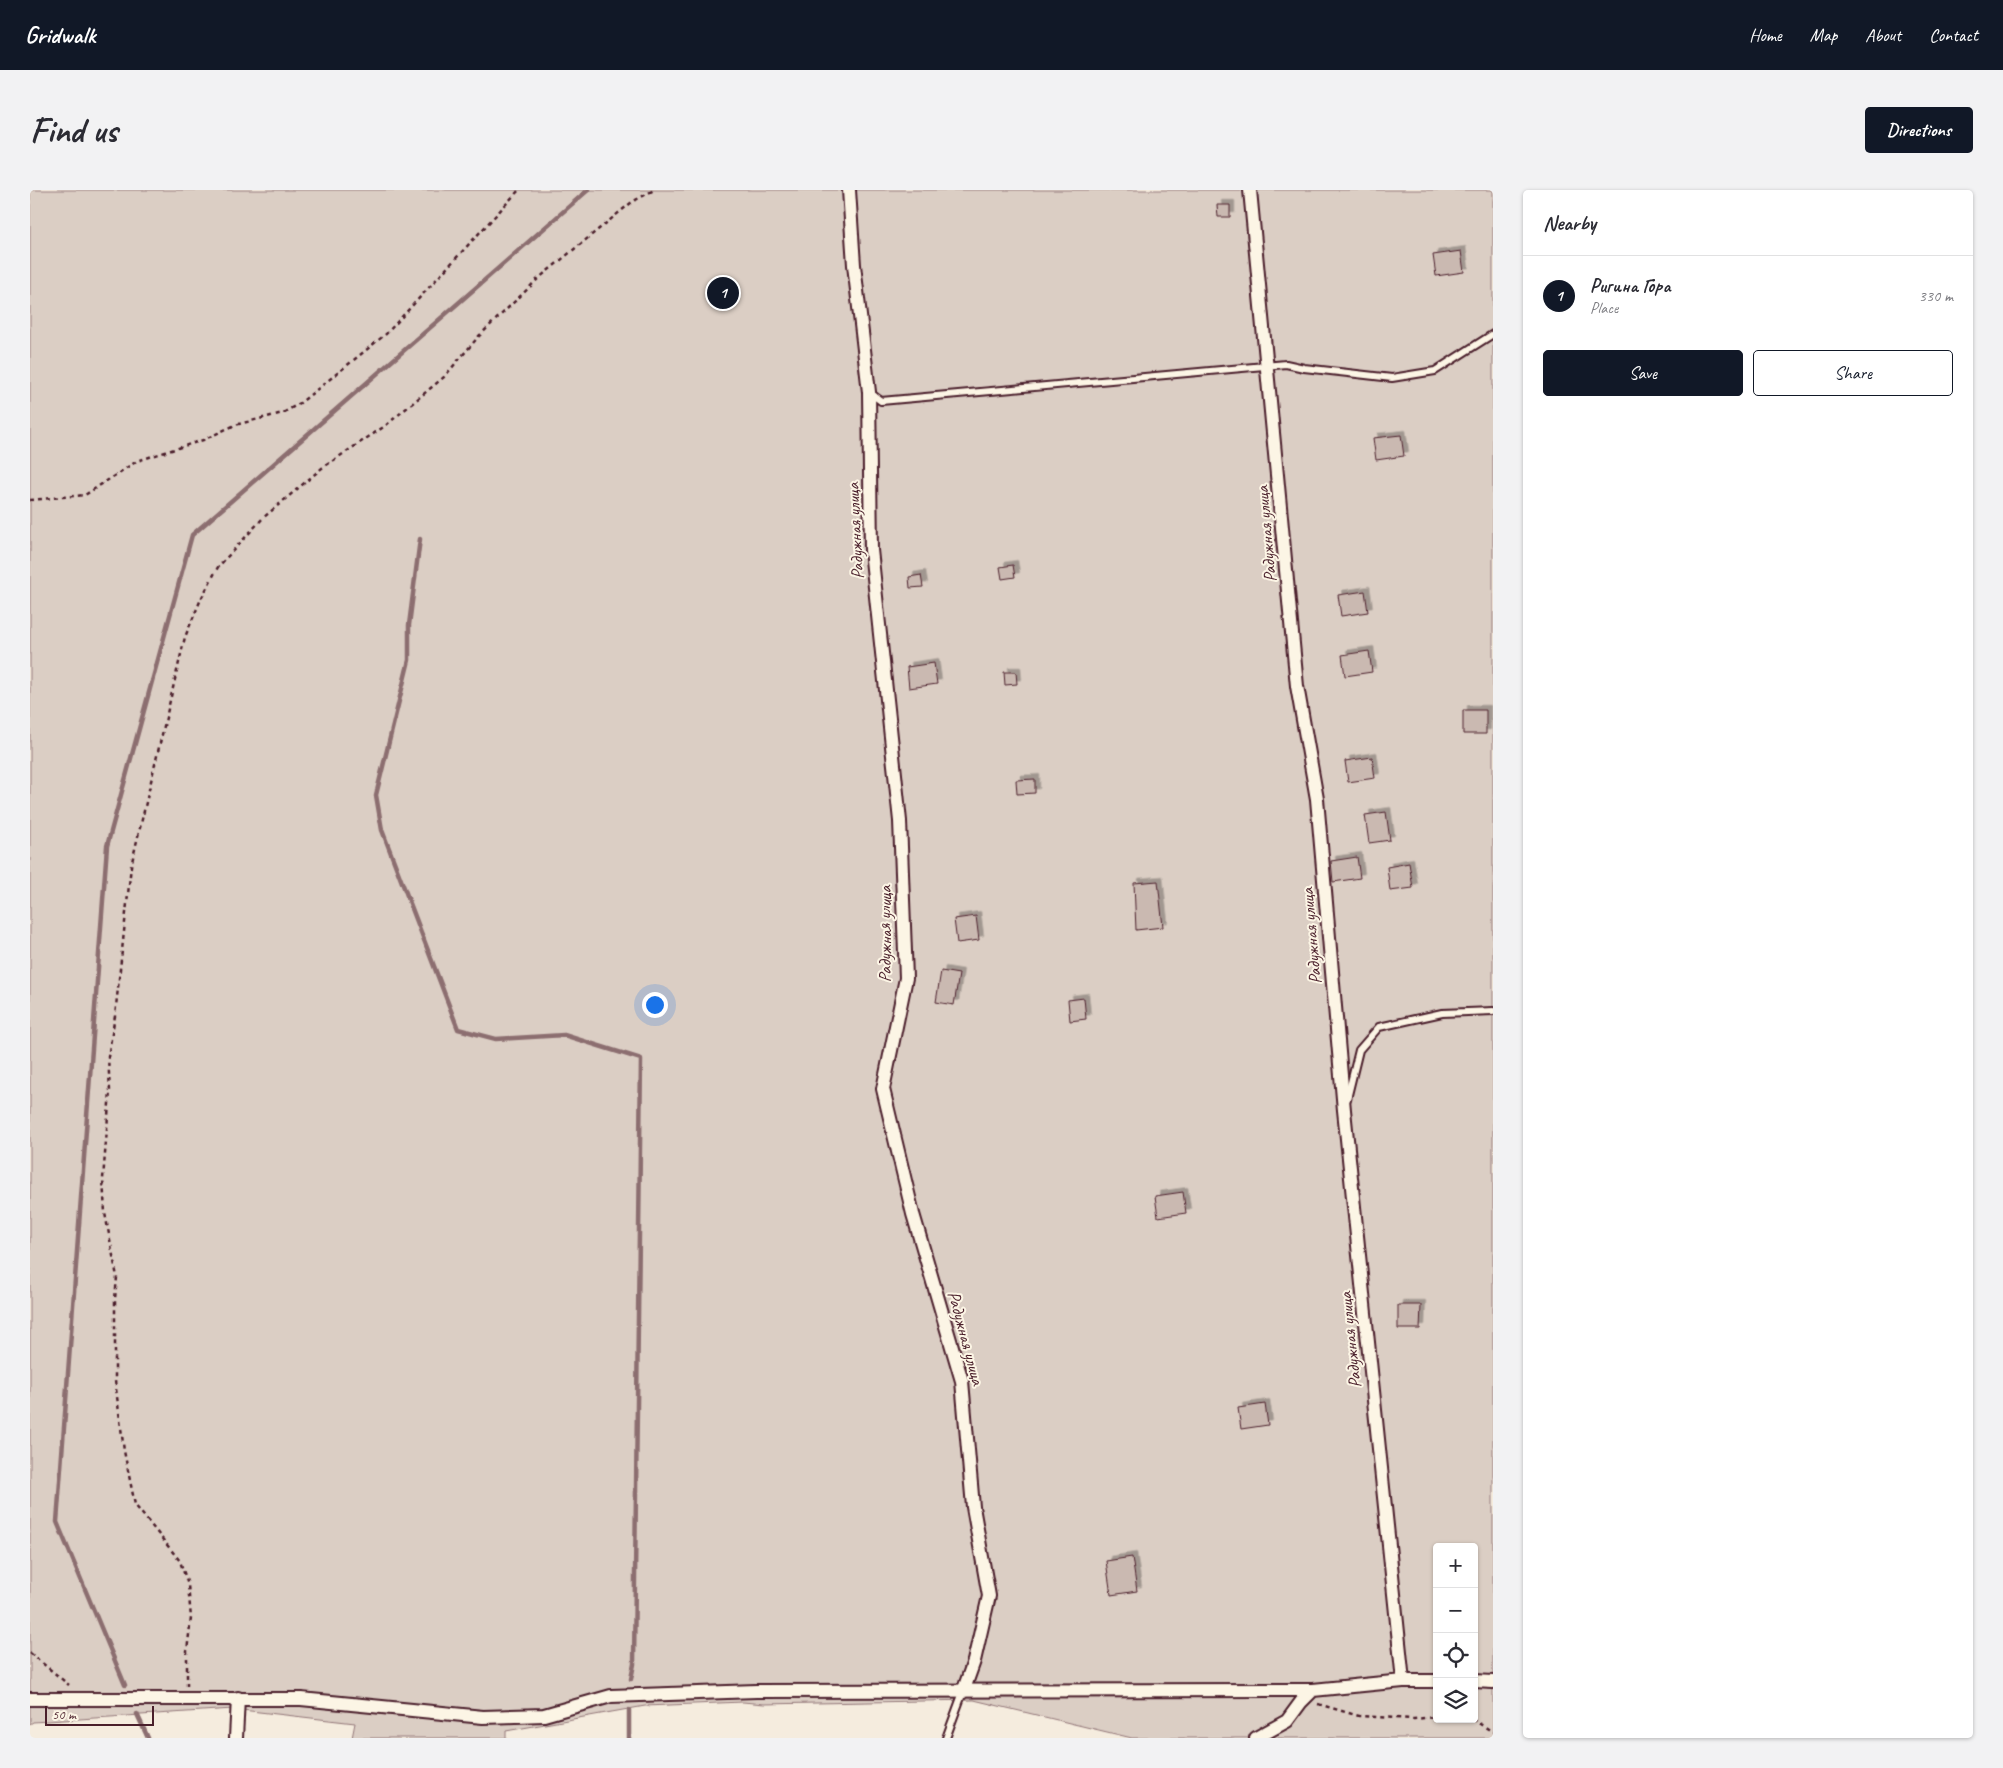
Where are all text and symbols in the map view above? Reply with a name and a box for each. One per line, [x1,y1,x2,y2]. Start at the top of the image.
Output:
text: Gridwalk [25,20,95,50]
text: Home [1749,24,1782,46]
text: Map [1810,24,1837,46]
text: About [1865,24,1901,46]
text: Contact [1929,24,1978,46]
button: Directions [1865,107,1973,153]
text: Find us [30,108,117,153]
text: Nearby [1543,210,1596,236]
pin: 1 [707,274,739,312]
text: Ригина Гора [1590,274,1671,298]
text: 1 [1555,286,1563,306]
text: 330 m [1919,286,1953,306]
text: Place [1590,298,1618,318]
button: Save [1543,350,1743,396]
button: Share [1753,350,1953,396]
street label: Радужная улица [841,481,869,580]
street label: Радужная улица [1251,484,1281,583]
street label: Радужная улица [874,885,896,982]
street label: Радужная улица [1296,886,1326,985]
your location [642,992,668,1018]
street label: Радужная улица [943,1289,989,1389]
street label: Радужная улица [1334,1290,1366,1389]
map controls [1433,1543,1478,1723]
button: + [1433,1543,1478,1588]
button: − [1433,1588,1478,1633]
button: locate [1433,1633,1478,1678]
button: layers [1433,1678,1478,1723]
scale bar [45,1703,154,1726]
text: 50 m [52,1706,76,1723]

